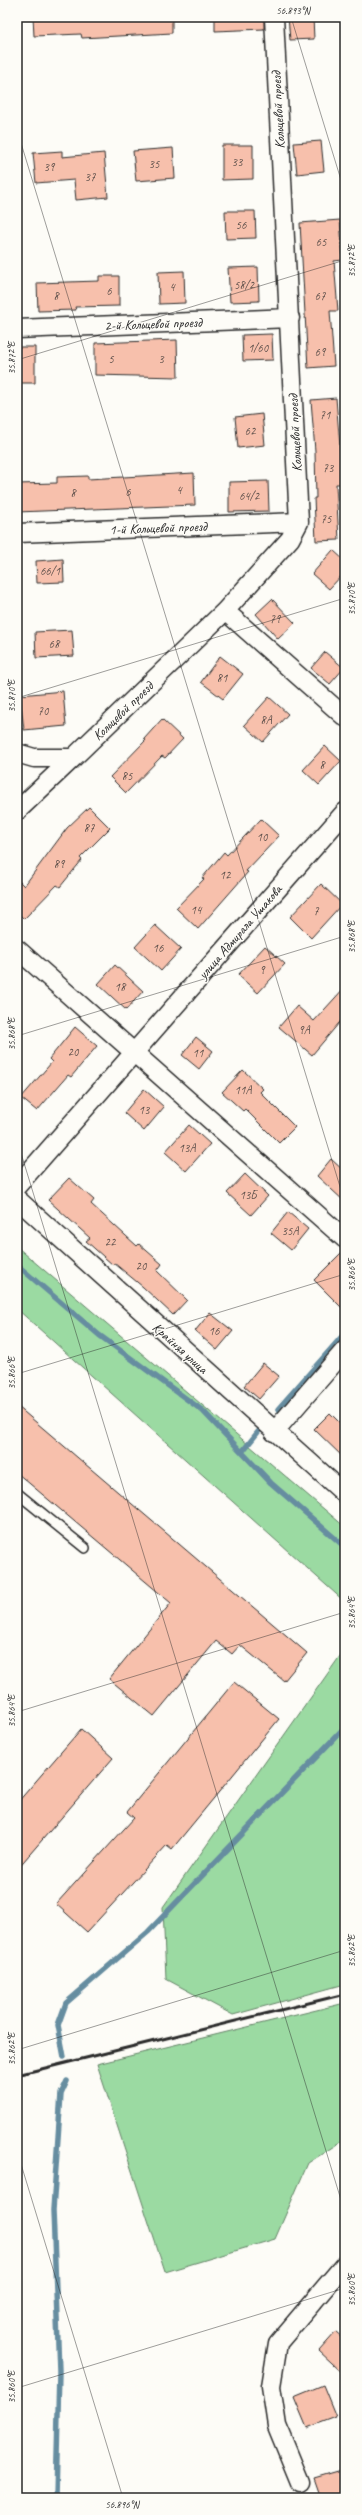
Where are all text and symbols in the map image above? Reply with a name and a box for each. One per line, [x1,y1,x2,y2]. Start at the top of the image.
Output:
text: 56.893°N [276,4,312,17]
street label: Кольцевой проезд [267,69,289,149]
house number: 33 [232,154,244,170]
house number: 35 [149,156,160,172]
house number: 39 [44,159,56,175]
house number: 37 [85,169,96,185]
house number: 56 [236,217,247,233]
house number: 65 [316,234,327,250]
text: 35.872°E [345,243,358,277]
house number: 58/2 [234,277,256,293]
house number: 4 [169,279,176,295]
house number: 6 [106,283,112,299]
house number: 8 [53,288,60,304]
house number: 67 [315,288,326,304]
street label: 2-й Кольцевой проезд [104,314,204,334]
text: 35.872°E [5,340,18,374]
house number: 1/60 [248,340,270,356]
house number: 69 [315,344,327,360]
house number: 5 [108,351,114,367]
house number: 3 [158,351,165,367]
street label: Кольцевой проезд [284,392,306,472]
house number: 71 [320,407,331,423]
house number: 62 [245,423,257,439]
house number: 73 [323,460,335,476]
house number: 4 [176,482,183,498]
house number: 6 [125,484,131,500]
house number: 8 [70,485,77,501]
house number: 64/2 [239,488,261,504]
house number: 75 [321,511,332,527]
street label: 1-й Кольцевой проезд [109,518,209,538]
house number: 66/1 [40,563,61,579]
text: 35.870°E [345,581,358,615]
house number: 79 [270,611,282,627]
house number: 68 [49,636,61,652]
house number: 81 [217,670,228,686]
street label: Кольцевой проезд [89,677,158,744]
text: 35.870°E [5,678,18,712]
house number: 70 [38,703,50,719]
house number: 8А [260,712,273,728]
house number: 8 [319,757,326,773]
house number: 85 [122,768,133,784]
house number: 87 [84,820,95,836]
house number: 10 [257,829,269,845]
house number: 89 [54,856,66,872]
house number: 12 [220,867,232,883]
street label: улица Адмирала Ушакова [194,880,286,983]
house number: 14 [191,902,203,918]
house number: 7 [313,903,319,919]
text: 35.868°E [345,919,358,953]
house number: 16 [153,940,164,956]
house number: 9 [259,962,266,978]
house number: 18 [115,979,127,995]
text: 35.868°E [5,1016,18,1050]
house number: 9А [298,1022,311,1038]
house number: 20 [68,1044,80,1060]
house number: 11 [193,1045,204,1061]
house number: 11А [235,1082,252,1098]
house number: 13 [139,1102,151,1118]
house number: 13А [179,1140,196,1156]
house number: 13Б [240,1187,258,1203]
house number: 35А [282,1223,299,1239]
house number: 22 [105,1234,117,1250]
text: 35.866°E [345,1257,358,1291]
house number: 20 [136,1258,148,1274]
street label: Крайняя улица [149,1319,212,1378]
house number: 16 [209,1323,220,1339]
text: 35.866°E [5,1355,18,1389]
text: 35.864°E [345,1595,358,1629]
text: 35.864°E [5,1693,18,1727]
text: 35.862°E [345,1933,358,1967]
text: 35.862°E [5,2031,18,2065]
text: 35.860°E [345,2272,358,2306]
text: 35.860°E [5,2369,18,2403]
text: 56.896°N [105,2498,141,2511]

